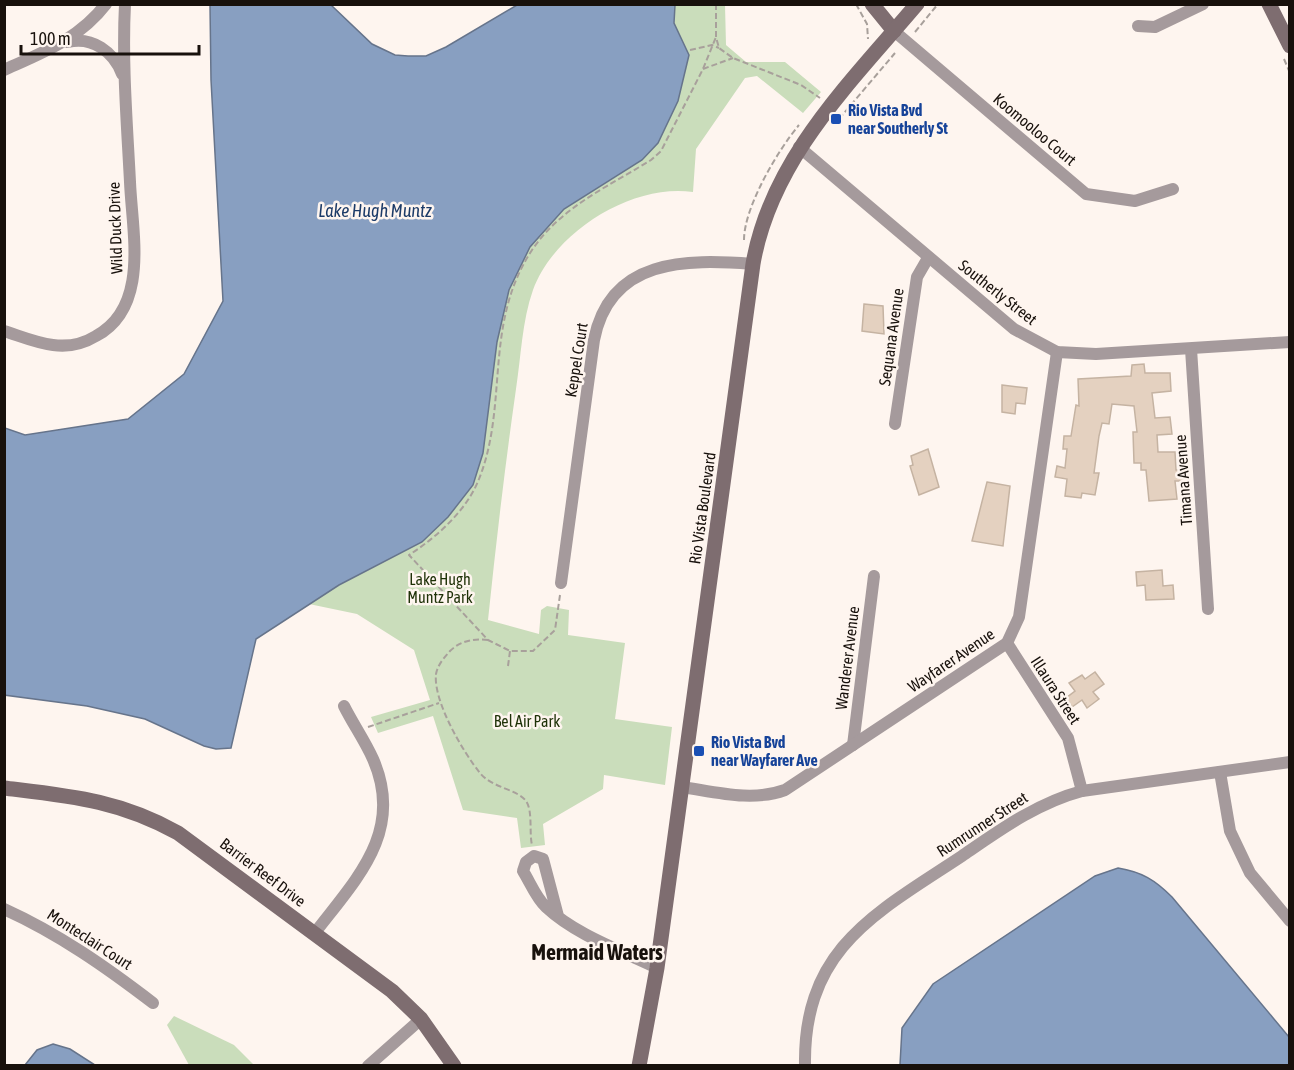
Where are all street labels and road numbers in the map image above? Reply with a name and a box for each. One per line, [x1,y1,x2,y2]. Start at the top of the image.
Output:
street label: Koomooloo Court [990,89,1080,169]
street label: Wild Duck Drive [104,182,126,274]
street label: Southerly Street [955,256,1041,329]
street label: Sequana Avenue [875,287,908,387]
street label: Keppel Court [561,321,592,399]
street label: Timana Avenue [1171,434,1195,526]
street label: Rio Vista Boulevard [685,451,719,565]
street label: Wanderer Avenue [832,605,862,711]
street label: Wayfarer Avenue [904,625,998,696]
street label: Illaura Street [1028,653,1085,727]
street label: Rumrunner Street [933,788,1031,860]
street label: Barrier Reef Drive [217,834,309,910]
street label: Monteclair Court [44,905,136,973]

